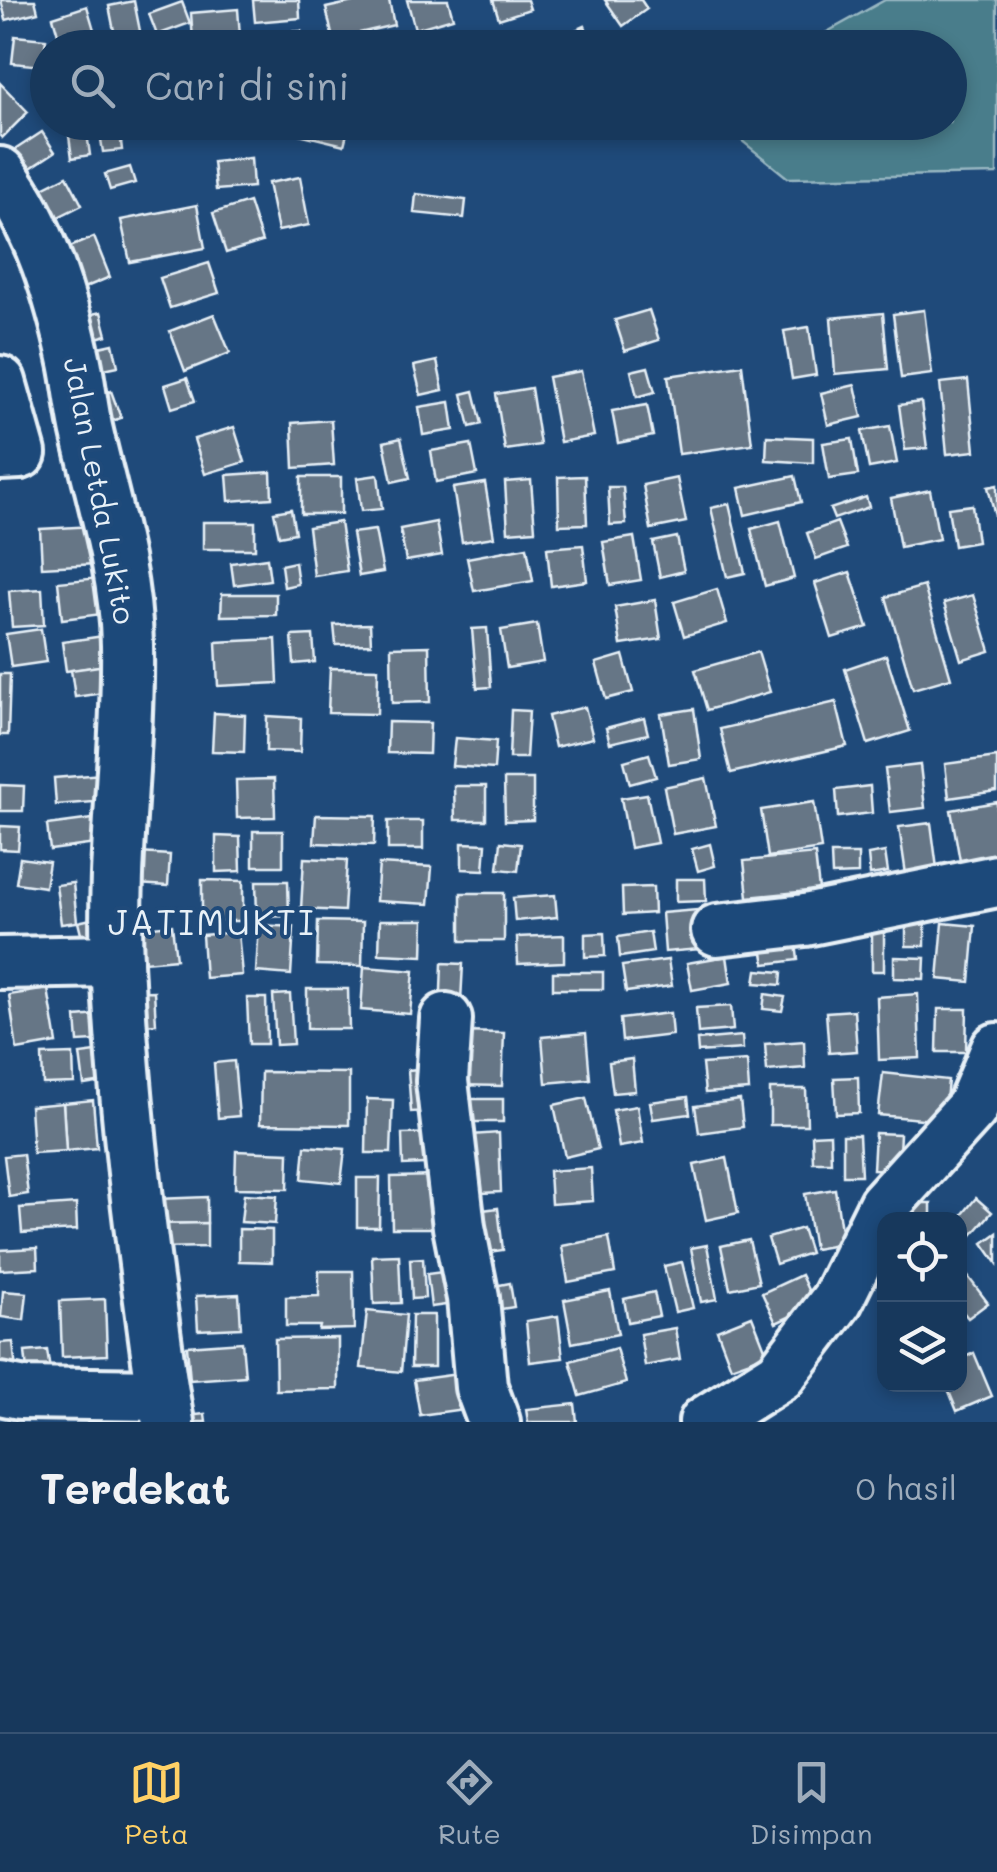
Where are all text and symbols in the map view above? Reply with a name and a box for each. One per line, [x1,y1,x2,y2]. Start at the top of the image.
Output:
search box [30,30,967,140]
icon: search [65,58,120,113]
text: Cari di sini [145,60,349,110]
street label: Jalan Letda Lukito [55,354,146,627]
district label: JATIMUKTI [108,898,316,944]
map controls [877,1212,967,1392]
button: locate [877,1212,967,1302]
button: layers [877,1302,967,1392]
text: Terdekat [40,1460,230,1515]
text: 0 hasil [856,1466,957,1508]
tab: Peta [125,1755,189,1851]
tab: Rute [438,1755,501,1851]
tab: Disimpan [750,1755,872,1851]

